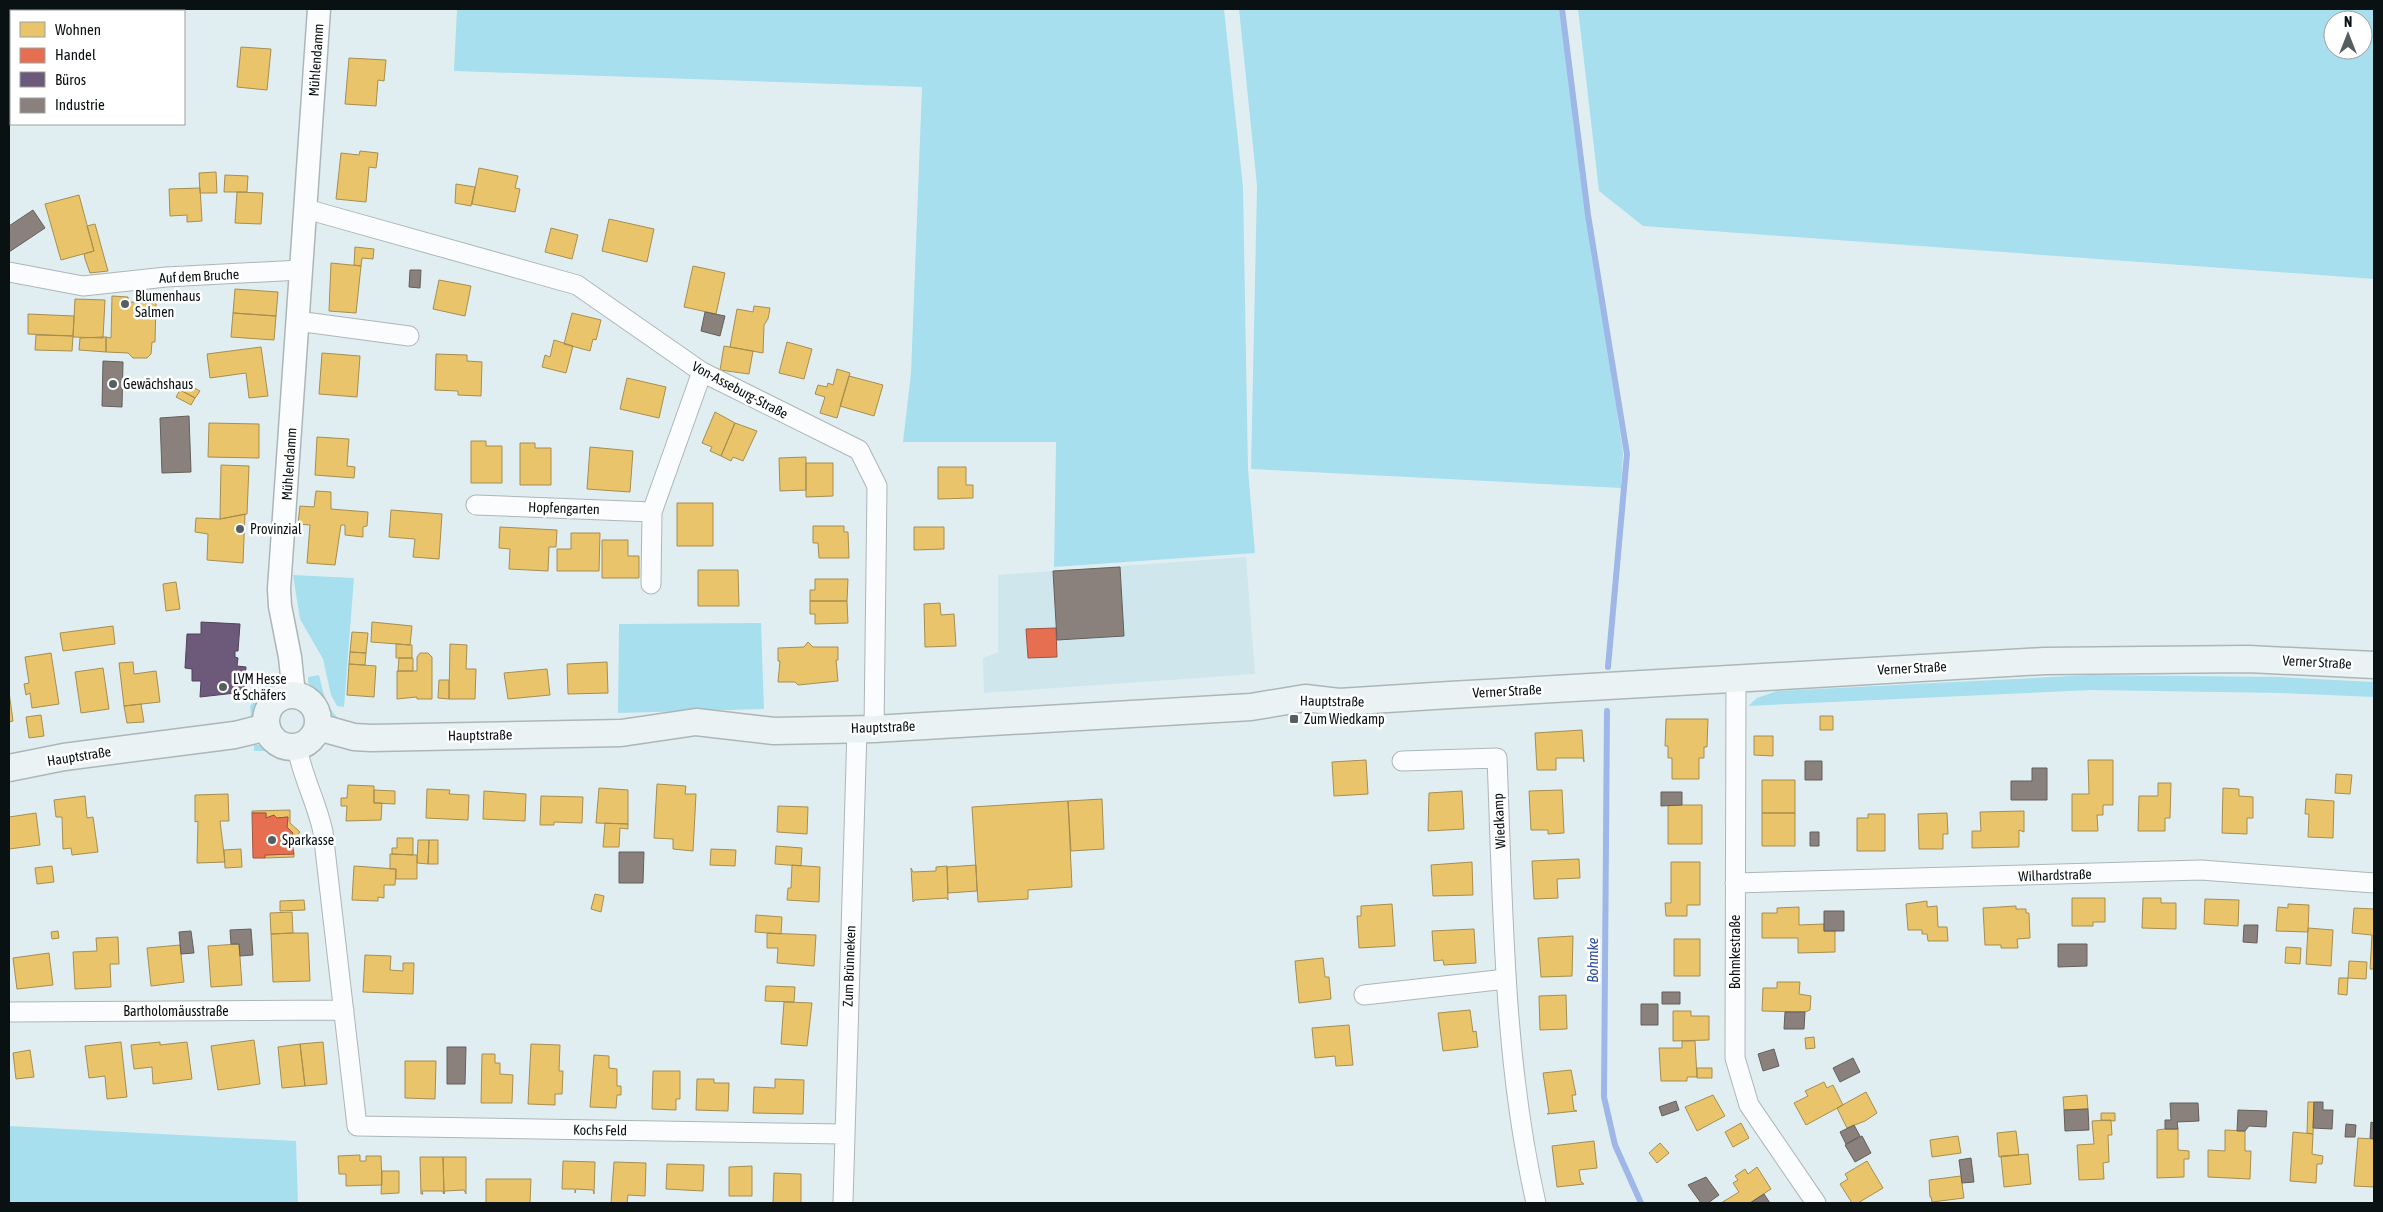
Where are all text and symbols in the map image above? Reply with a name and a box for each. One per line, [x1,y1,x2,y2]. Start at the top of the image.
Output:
legend [10,10,185,125]
north arrow [2323,10,2373,60]
text: N [2344,14,2352,30]
text: Wohnen [55,21,101,38]
street label: Mühlendamm [305,23,327,97]
text: Handel [55,46,96,63]
text: Büros [55,71,86,88]
text: Industrie [55,96,105,113]
street label: Auf dem Bruche [159,266,239,286]
place label: Blumenhaus Salmen [135,288,200,320]
marker: Blumenhaus Salmen [119,298,131,310]
street label: Von-Asseburg-Straße [689,358,791,422]
place label: Gewächshaus [123,376,193,392]
marker: Gewächshaus [107,378,119,390]
street label: Mühlendamm [278,427,300,501]
street label: Hopfengarten [528,499,600,517]
place label: Provinzial [250,521,302,537]
marker: Provinzial [234,523,246,535]
street label: Verner Straße [2282,652,2352,672]
street label: Verner Straße [1877,658,1947,678]
place label: LVM Hesse & Schäfers [233,671,287,703]
marker: LVM Hesse & Schäfers [217,681,229,693]
street label: Verner Straße [1472,681,1542,701]
street label: Hauptstraße [1300,692,1364,710]
place label: Zum Wiedkamp [1304,711,1385,727]
marker: Zum Wiedkamp [1288,713,1300,725]
street label: Hauptstraße [851,718,915,736]
street label: Hauptstraße [448,726,512,744]
street label: Hauptstraße [46,743,112,769]
street label: Wiedkamp [1490,792,1508,849]
place label: Sparkasse [282,832,334,848]
marker: Sparkasse [266,834,278,846]
street label: Wilhardstraße [2018,866,2092,884]
street label: Bohmkestraße [1727,915,1743,989]
street label: Zum Brünneken [840,925,858,1007]
water label: Bohmke [1584,937,1601,983]
street label: Bartholomäusstraße [123,1003,229,1019]
street label: Kochs Feld [573,1122,627,1138]

